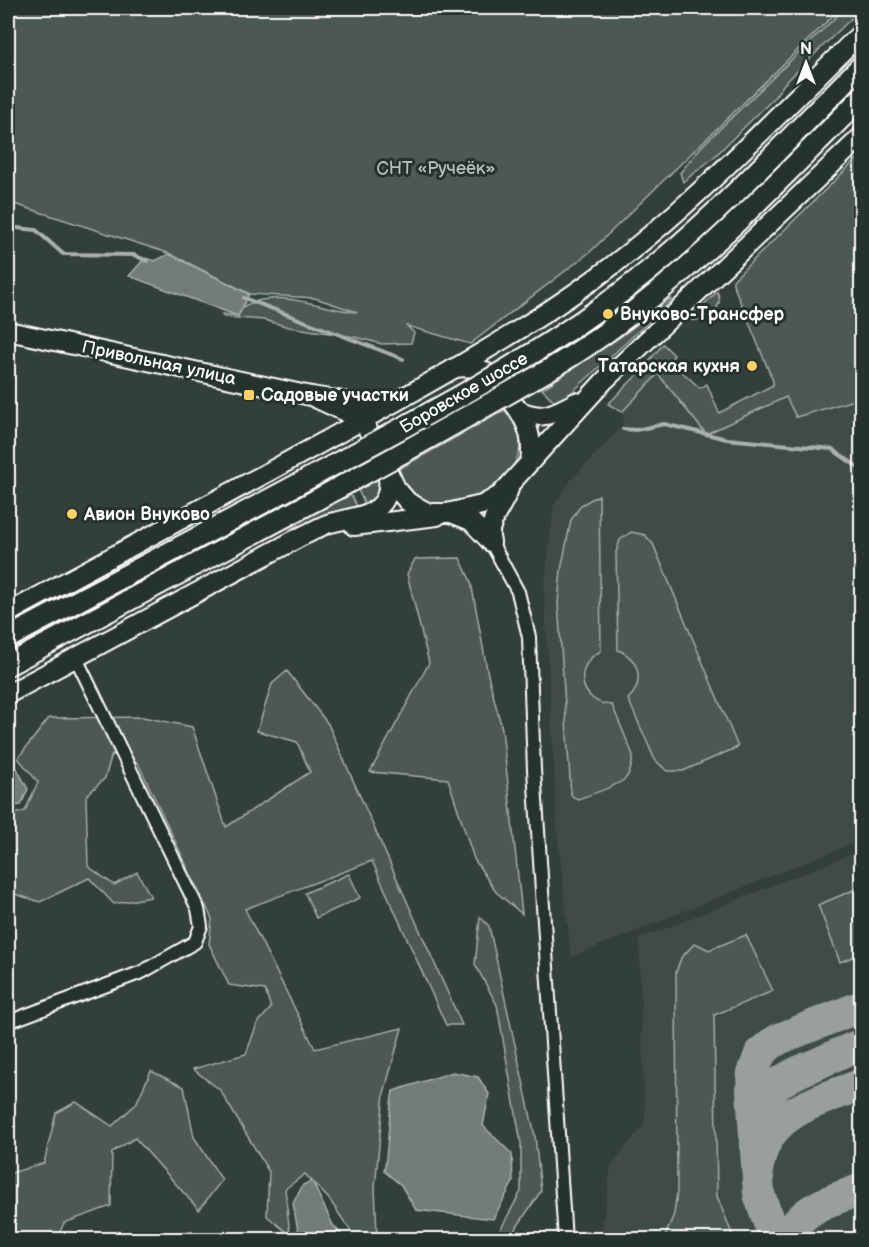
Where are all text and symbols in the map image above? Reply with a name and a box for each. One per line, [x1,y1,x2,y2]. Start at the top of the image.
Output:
north arrow [776,33,836,93]
text: N [800,40,812,59]
park label: СНТ «Ручеёк» [377,158,495,179]
place label: Внуково-Трансфер [620,304,785,325]
marker: Внуково-Трансфер [601,307,615,321]
street label: Привольная улица [80,336,238,390]
street label: Боровское шоссе [396,348,532,438]
place label: Татарская кухня [598,356,740,377]
marker: Татарская кухня [745,359,759,373]
place label: Садовые участки [261,385,409,406]
marker: Садовые участки [242,388,256,402]
place label: Авион Внуково [83,504,210,525]
marker: Авион Внуково [65,507,79,521]

